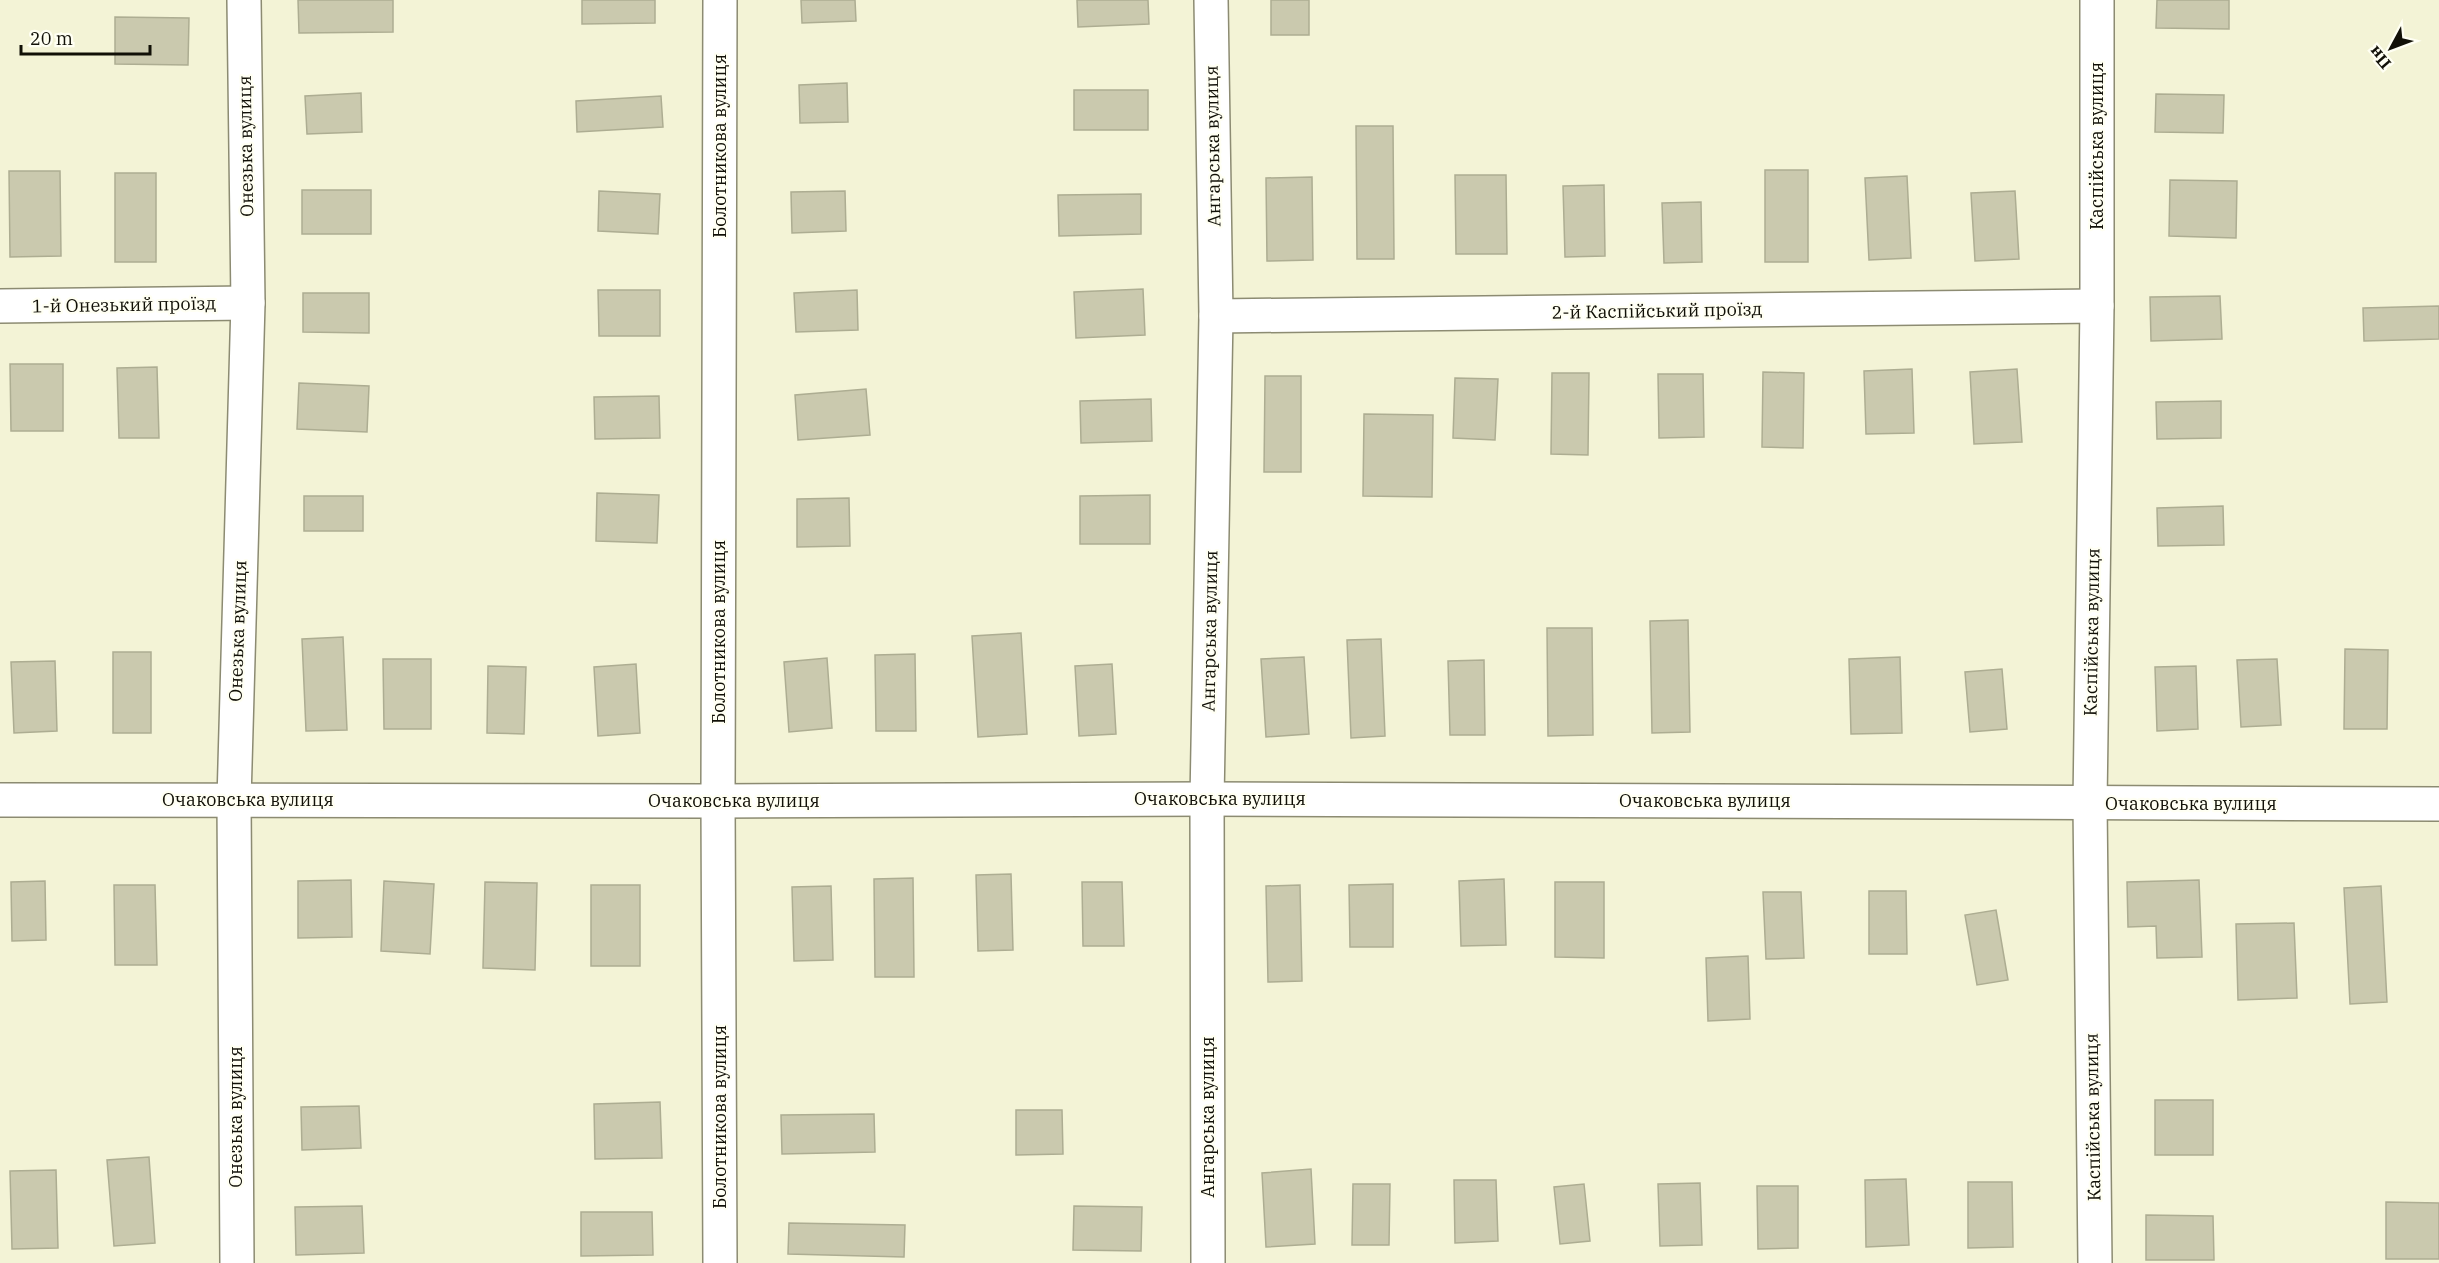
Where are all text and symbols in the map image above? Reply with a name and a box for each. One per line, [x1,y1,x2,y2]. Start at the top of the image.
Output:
scale bar [21,18,150,56]
north arrow [2361,18,2421,78]
text: 20 m [30,27,73,50]
text: Пн [2364,42,2395,73]
street label: Болотникова вулиця [708,54,731,238]
street label: Каспійська вулиця [2085,62,2108,230]
street label: Ангарська вулиця [1200,65,1225,227]
street label: Онезька вулиця [233,75,258,217]
street label: 1-й Онезький проїзд [32,291,216,318]
street label: 2-й Каспійський проїзд [1551,297,1763,324]
street label: Болотникова вулиця [707,540,730,724]
street label: Каспійська вулиця [2079,548,2104,716]
street label: Ангарська вулиця [1197,550,1222,712]
street label: Онезька вулиця [224,560,251,702]
street label: Очаковська вулиця [1134,787,1306,810]
street label: Очаковська вулиця [162,788,334,811]
street label: Очаковська вулиця [648,789,820,812]
street label: Очаковська вулиця [1619,789,1791,812]
street label: Очаковська вулиця [2105,792,2277,815]
street label: Болотникова вулиця [708,1025,731,1209]
street label: Каспійська вулиця [2080,1033,2105,1201]
street label: Ангарська вулиця [1196,1036,1219,1198]
street label: Онезька вулиця [224,1046,247,1188]

